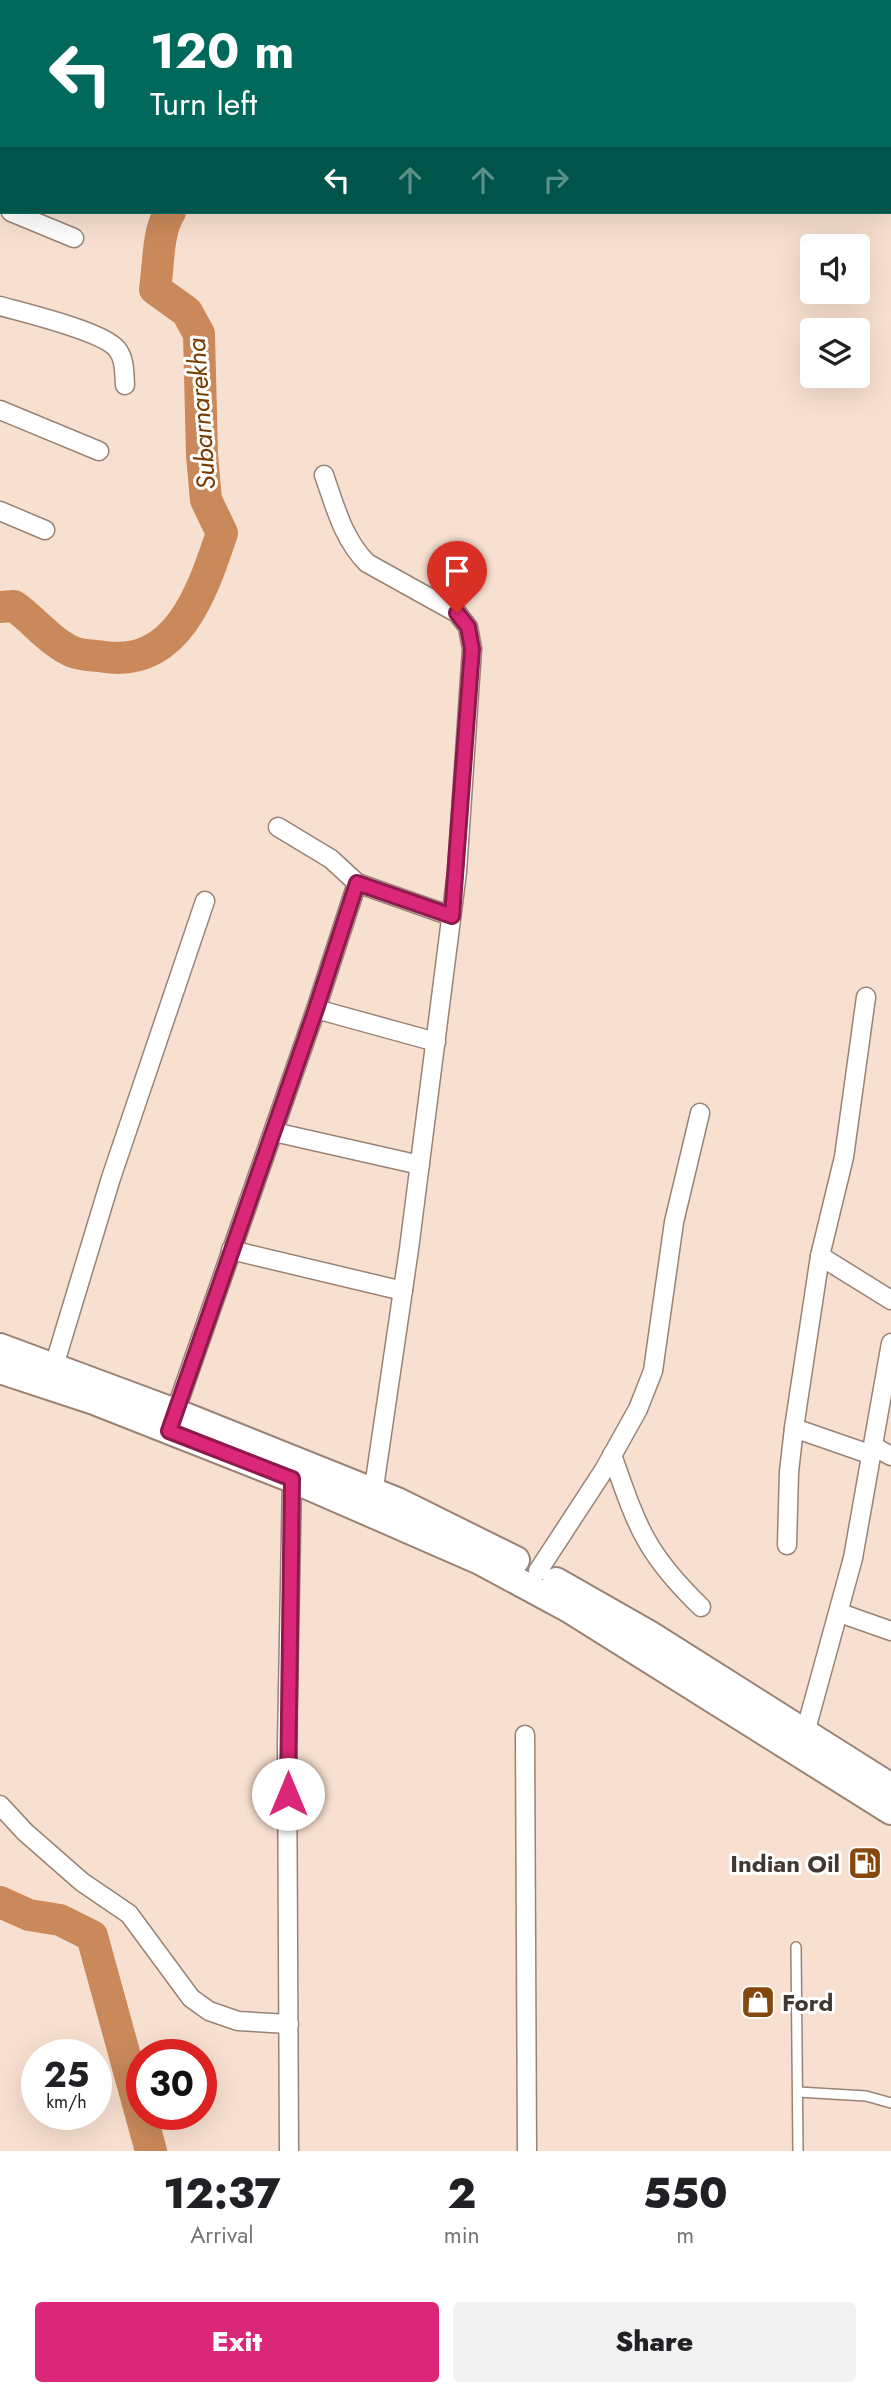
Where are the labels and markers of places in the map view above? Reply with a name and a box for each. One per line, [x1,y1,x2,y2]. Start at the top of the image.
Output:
pin [427,541,487,613]
fuel station icon: Indian Oil [846,1844,884,1882]
place label: Indian Oil [730,1846,840,1881]
shop icon: Ford [739,1983,777,2021]
place label: Ford [782,1985,833,2020]

